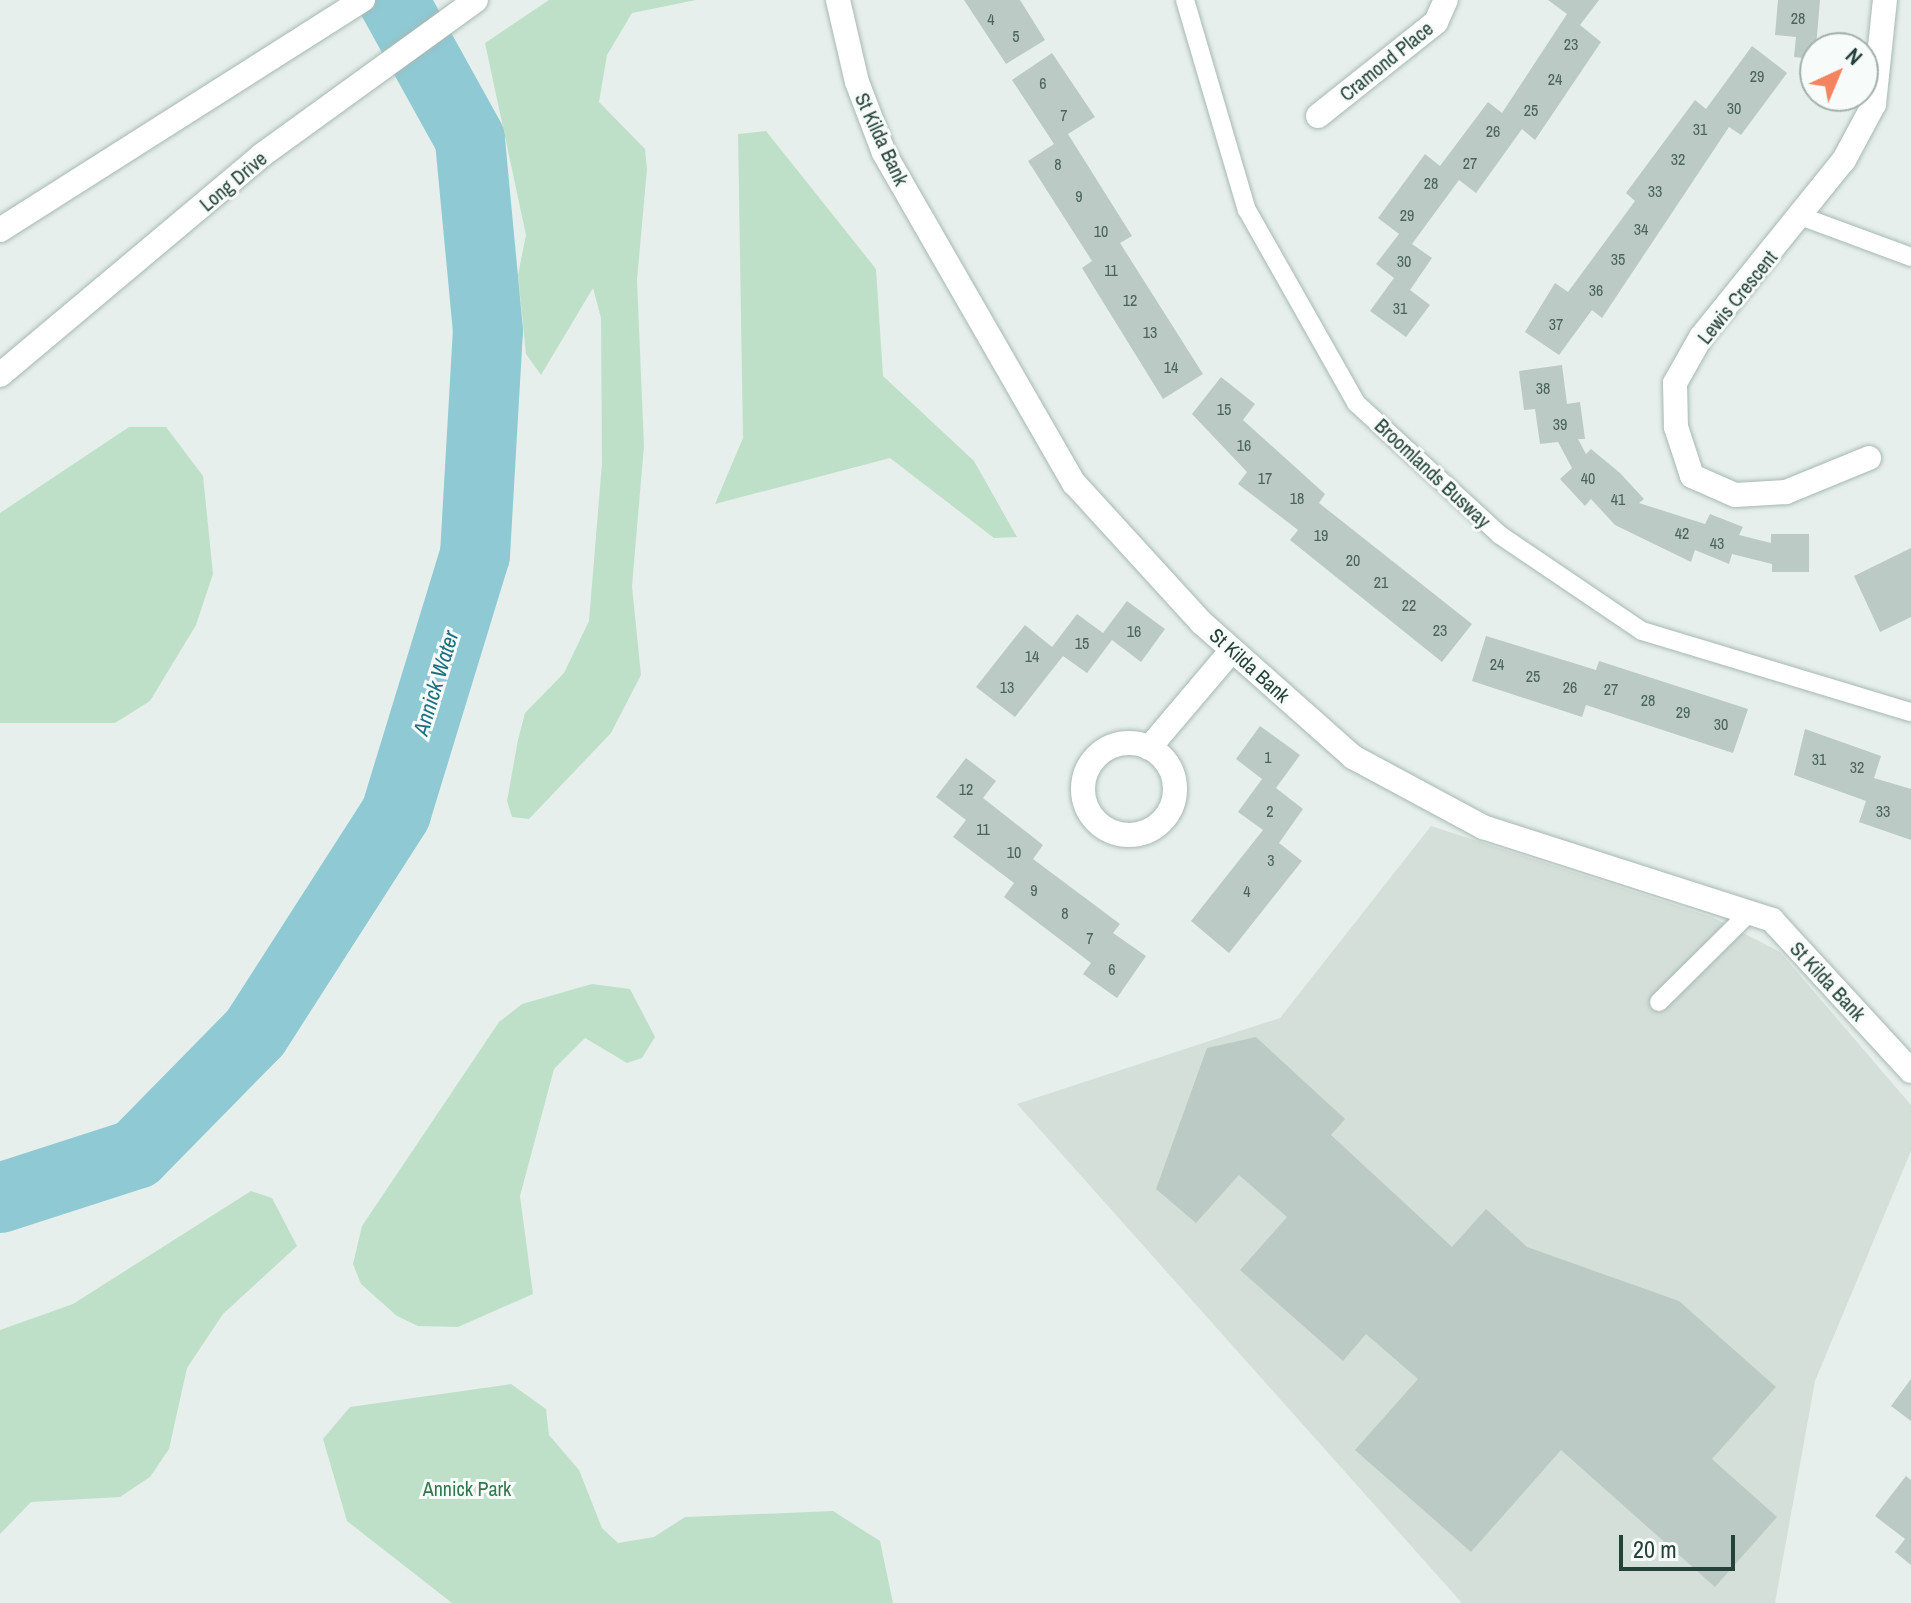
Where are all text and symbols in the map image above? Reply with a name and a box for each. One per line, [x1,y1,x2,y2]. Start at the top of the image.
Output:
house number: 28 [1791,8,1805,28]
house number: 4 [987,9,995,29]
street label: Cramond Place [1335,16,1437,106]
house number: 5 [1012,26,1020,46]
north arrow [1799,32,1879,112]
house number: 23 [1564,34,1578,54]
text: N [1839,41,1869,71]
house number: 29 [1750,66,1764,86]
house number: 24 [1548,69,1562,89]
house number: 6 [1039,73,1047,93]
street label: St Kilda Bank [850,89,914,189]
house number: 30 [1727,98,1741,118]
house number: 25 [1524,100,1538,120]
house number: 7 [1060,105,1068,125]
house number: 31 [1693,119,1707,139]
house number: 26 [1486,121,1500,141]
street label: Long Drive [195,146,271,216]
house number: 32 [1671,149,1685,169]
house number: 27 [1463,153,1477,173]
house number: 8 [1054,154,1062,174]
house number: 28 [1424,173,1438,193]
house number: 33 [1648,181,1662,201]
house number: 9 [1075,186,1083,206]
house number: 29 [1400,205,1414,225]
house number: 34 [1634,219,1648,239]
house number: 10 [1094,221,1108,241]
street label: Lewis Crescent [1692,246,1782,348]
house number: 35 [1611,249,1625,269]
house number: 30 [1397,251,1411,271]
house number: 11 [1104,260,1118,280]
house number: 36 [1589,280,1603,300]
house number: 12 [1123,290,1137,310]
house number: 31 [1393,298,1407,318]
house number: 37 [1549,314,1563,334]
house number: 13 [1143,322,1157,342]
house number: 14 [1164,357,1178,377]
house number: 38 [1536,378,1550,398]
house number: 15 [1217,399,1231,419]
street label: Broomlands Busway [1370,413,1496,533]
house number: 39 [1553,414,1567,434]
house number: 16 [1237,435,1251,455]
house number: 17 [1258,468,1272,488]
house number: 40 [1581,468,1595,488]
house number: 18 [1290,488,1304,508]
house number: 41 [1611,489,1625,509]
house number: 42 [1675,523,1689,543]
house number: 19 [1314,525,1328,545]
house number: 43 [1710,533,1724,553]
house number: 20 [1346,550,1360,570]
house number: 21 [1374,572,1388,592]
house number: 22 [1402,595,1416,615]
house number: 23 [1433,620,1447,640]
house number: 16 [1127,621,1141,641]
street label: St Kilda Bank [1205,623,1295,707]
water label: Annick Water [408,628,464,738]
house number: 15 [1075,633,1089,653]
house number: 14 [1025,646,1039,666]
house number: 24 [1490,654,1504,674]
house number: 25 [1526,666,1540,686]
house number: 13 [1000,677,1014,697]
house number: 26 [1563,677,1577,697]
house number: 27 [1604,679,1618,699]
house number: 28 [1641,690,1655,710]
house number: 29 [1676,702,1690,722]
house number: 30 [1714,714,1728,734]
house number: 1 [1264,747,1272,767]
house number: 31 [1812,749,1826,769]
house number: 32 [1850,757,1864,777]
house number: 12 [959,779,973,799]
house number: 2 [1266,801,1274,821]
house number: 33 [1876,801,1890,821]
house number: 11 [976,819,990,839]
house number: 10 [1007,842,1021,862]
house number: 3 [1267,850,1275,870]
house number: 9 [1030,880,1038,900]
house number: 4 [1243,881,1251,901]
house number: 8 [1061,903,1069,923]
house number: 7 [1086,928,1094,948]
street label: St Kilda Bank [1785,936,1871,1026]
house number: 6 [1108,959,1116,979]
park label: Annick Park [423,1476,511,1500]
scale bar [1623,1519,1739,1569]
text: 20 m [1633,1533,1677,1565]

